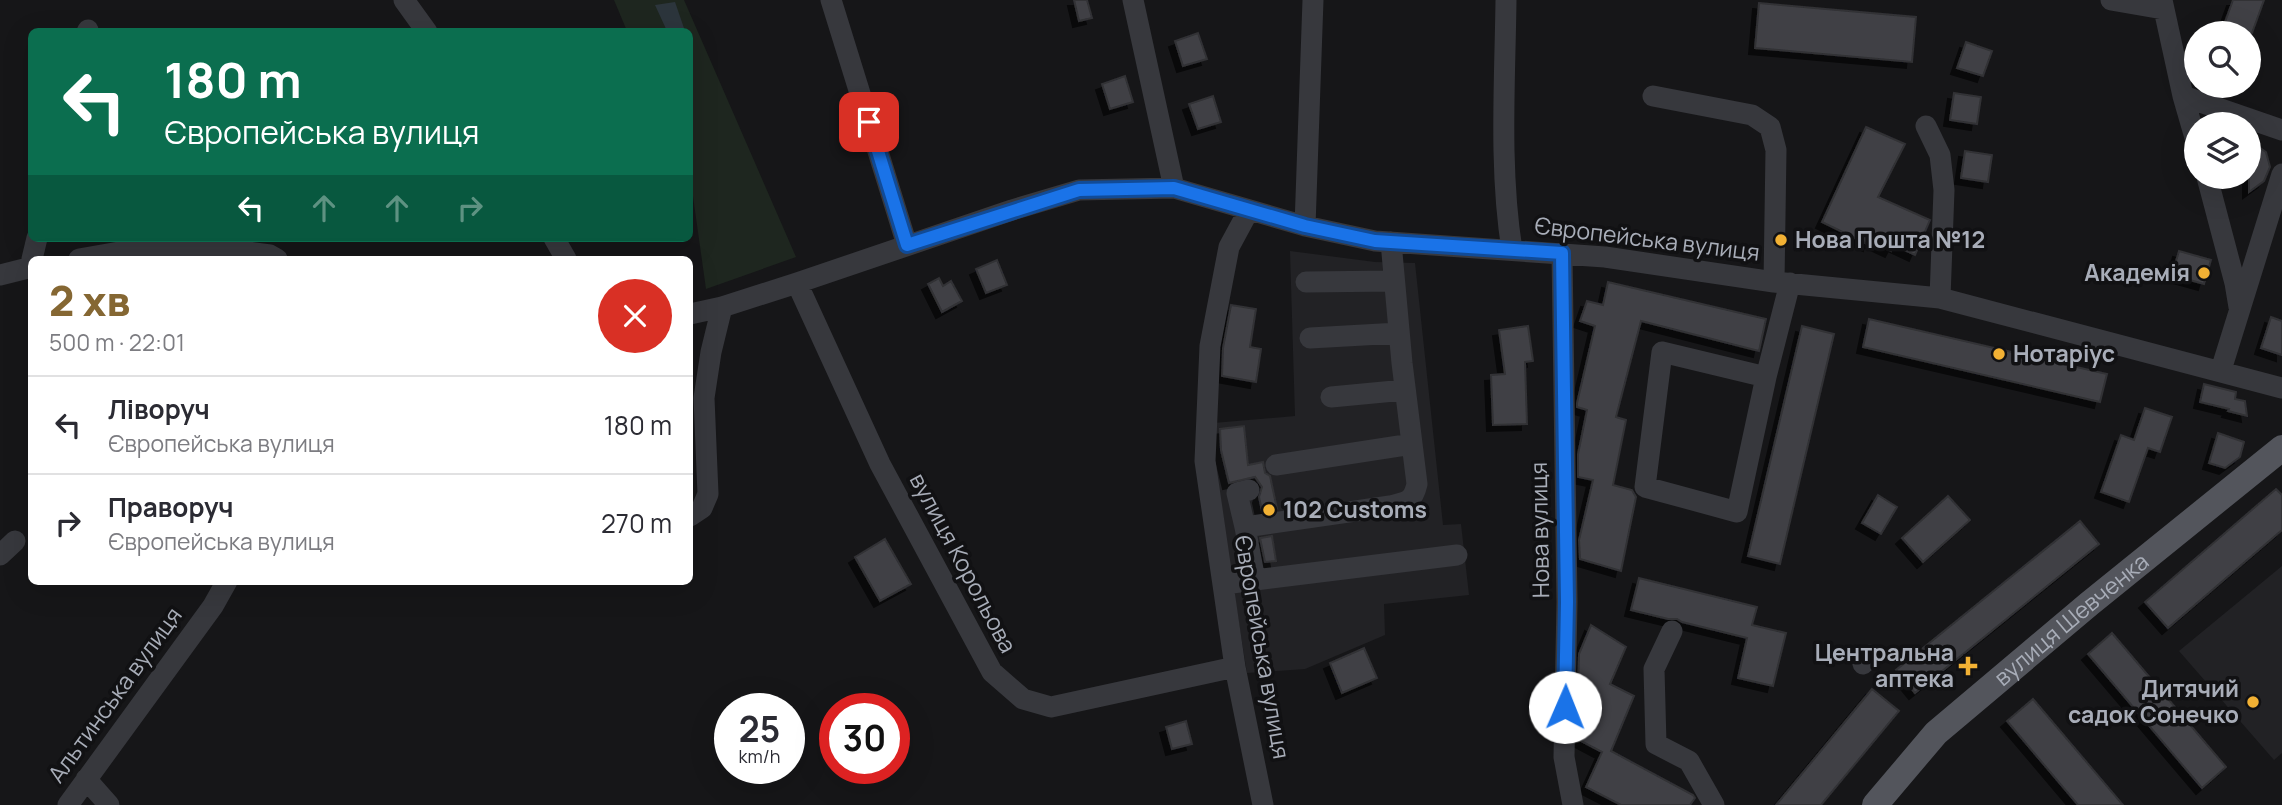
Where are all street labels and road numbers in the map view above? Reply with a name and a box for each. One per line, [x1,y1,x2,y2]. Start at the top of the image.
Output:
street label: Європейська вулиця [1533,208,1762,268]
street label: Нова вулиця [1522,462,1556,598]
street label: вулиця Корольова [903,467,1025,658]
street label: Європейська вулиця [1228,532,1298,761]
street label: вулиця Шевченка [1987,545,2155,693]
street label: Альтинська вулиця [40,600,189,789]

